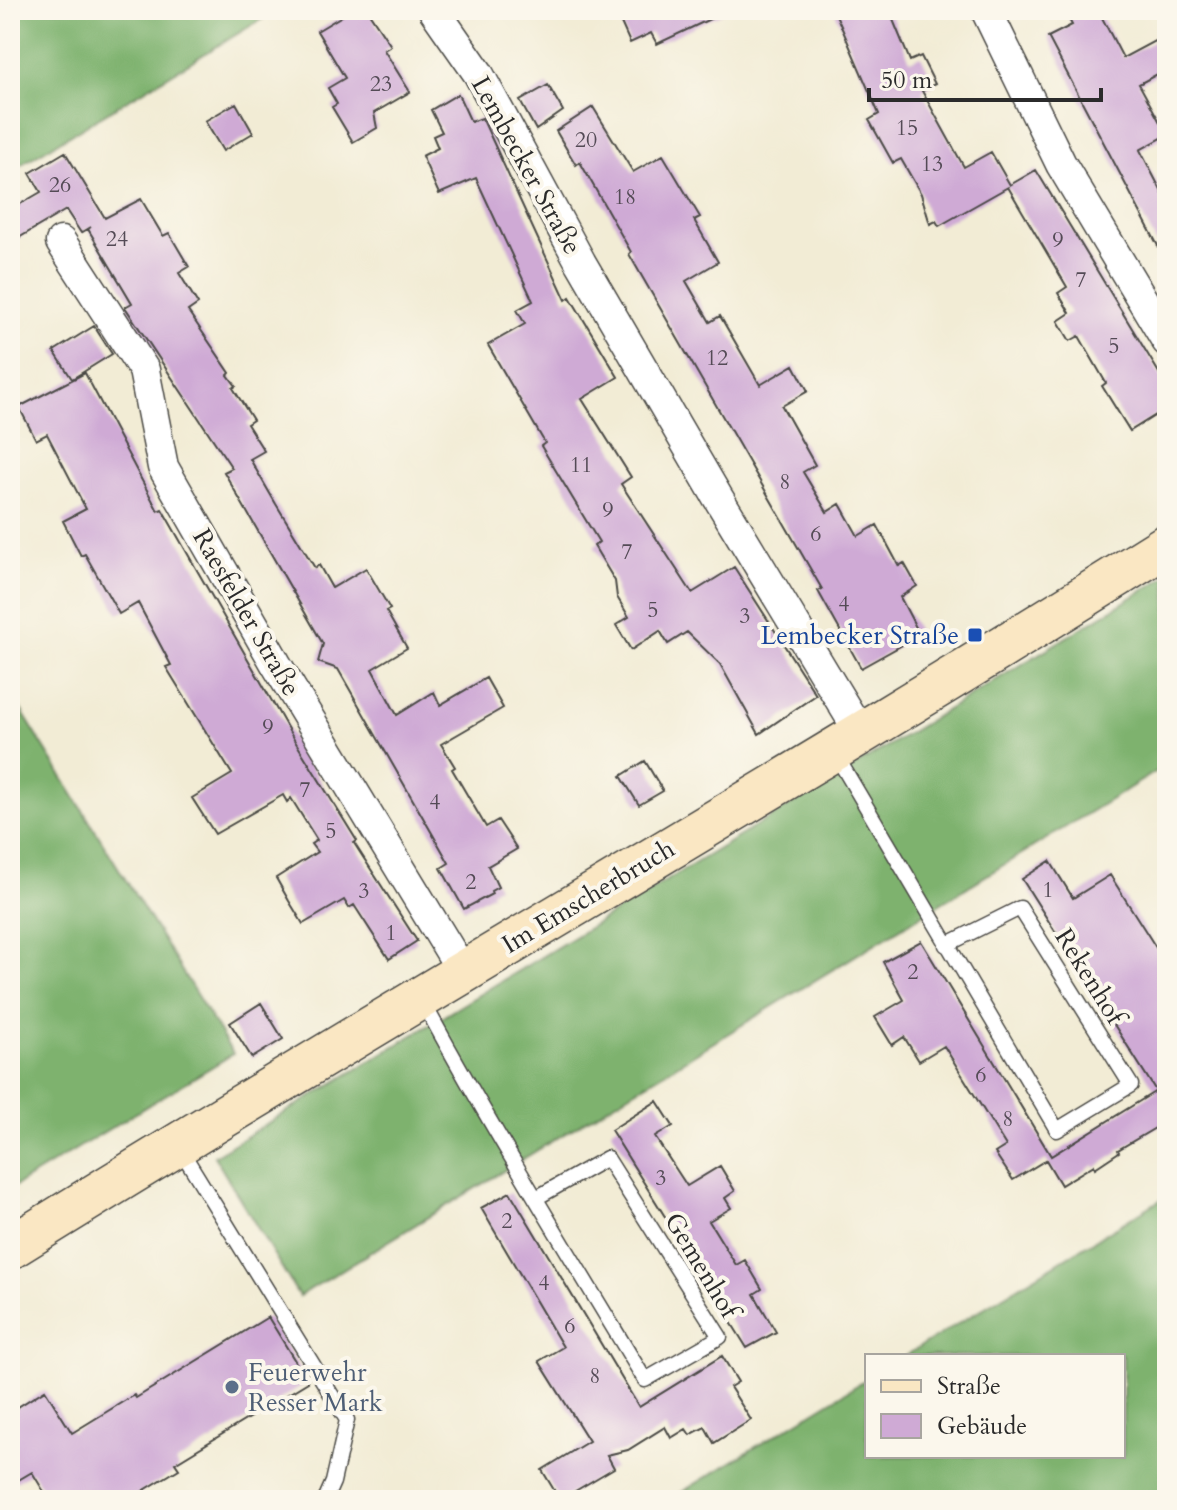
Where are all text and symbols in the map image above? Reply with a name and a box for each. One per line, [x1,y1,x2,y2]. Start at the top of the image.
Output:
scale bar [869,52,1101,102]
text: 50 m [881,64,933,97]
house number: 23 [370,69,392,99]
street label: Lembecker Straße [463,70,590,261]
house number: 15 [896,113,918,143]
house number: 20 [575,125,597,155]
house number: 13 [921,149,943,179]
house number: 26 [49,170,71,200]
house number: 18 [614,182,636,212]
house number: 24 [106,224,128,254]
house number: 9 [1052,225,1064,255]
house number: 7 [1075,265,1087,295]
house number: 5 [1108,331,1120,361]
house number: 12 [706,343,728,373]
house number: 11 [570,450,592,480]
house number: 8 [779,467,791,497]
house number: 9 [602,495,614,525]
house number: 6 [810,519,822,549]
street label: Raesfelder Straße [185,522,309,702]
house number: 7 [621,537,633,567]
house number: 4 [838,589,850,619]
house number: 5 [647,595,659,625]
house number: 3 [739,601,751,631]
place label: Lembecker Straße [760,618,959,653]
marker: Lembecker Straße [966,626,984,644]
house number: 9 [262,712,274,742]
house number: 7 [299,775,311,805]
house number: 4 [429,787,441,817]
house number: 5 [325,816,337,846]
street label: Im Emscherbruch [495,831,681,962]
house number: 2 [465,867,477,897]
house number: 1 [1042,875,1054,905]
house number: 3 [358,876,370,906]
house number: 1 [385,918,397,948]
street label: Rekenhof [1046,922,1135,1034]
house number: 2 [907,957,919,987]
house number: 6 [975,1060,987,1090]
house number: 8 [1002,1104,1014,1134]
house number: 3 [655,1163,667,1193]
house number: 2 [501,1206,513,1236]
street label: Gemenhof [656,1206,749,1328]
house number: 4 [538,1268,550,1298]
house number: 6 [564,1311,576,1341]
legend [865,1354,1125,1458]
place label: Feuerwehr Resser Mark [248,1355,383,1420]
house number: 8 [589,1361,601,1391]
text: Straße [937,1370,1001,1403]
marker: Feuerwehr Resser Mark [223,1378,241,1396]
text: Gebäude [937,1410,1027,1443]

